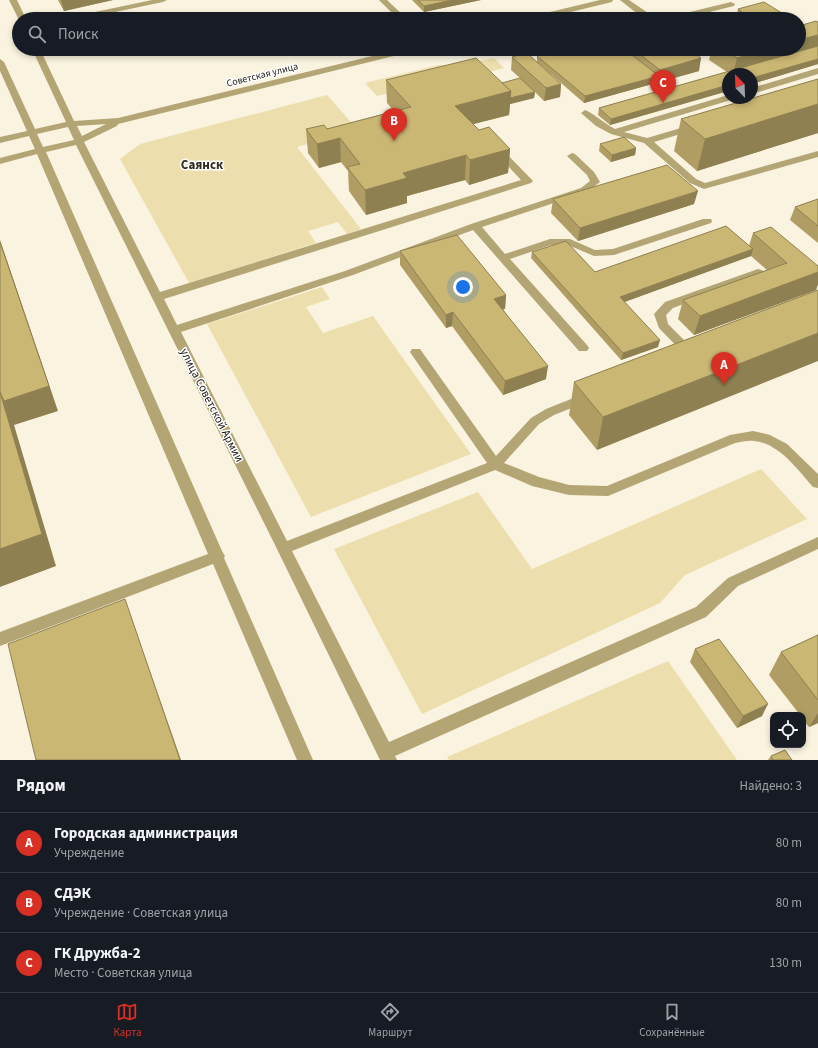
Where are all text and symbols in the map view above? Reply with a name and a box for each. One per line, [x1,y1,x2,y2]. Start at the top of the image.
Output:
search box [12,12,806,56]
icon: search [26,23,48,45]
text: Поиск [58,24,99,45]
street label: Советская улица [225,59,300,91]
north arrow [722,68,758,104]
pin: C [650,70,676,103]
pin: B [381,108,407,141]
district label: Саянск [181,156,224,174]
your location [453,277,473,297]
street label: улица Советской Армии [175,345,248,465]
pin: A [711,352,737,385]
map controls [770,712,806,748]
button: locate [770,712,806,748]
text: Рядом [16,774,66,798]
text: Найдено: 3 [740,777,802,795]
text: Городская администрация [54,823,238,844]
text: A [25,834,33,852]
text: 80 m [776,834,802,852]
text: Учреждение [54,844,124,862]
text: СДЭК [54,883,91,904]
text: B [25,894,33,912]
text: 80 m [776,894,802,912]
text: Учреждение · Советская улица [54,904,228,922]
text: ГК Дружба-2 [54,943,141,964]
text: C [25,954,33,972]
text: 130 m [769,954,802,972]
text: Место · Советская улица [54,964,192,982]
tab: Карта [113,1001,142,1040]
tab: Маршрут [368,1001,413,1040]
tab: Сохранённые [639,1001,705,1040]

